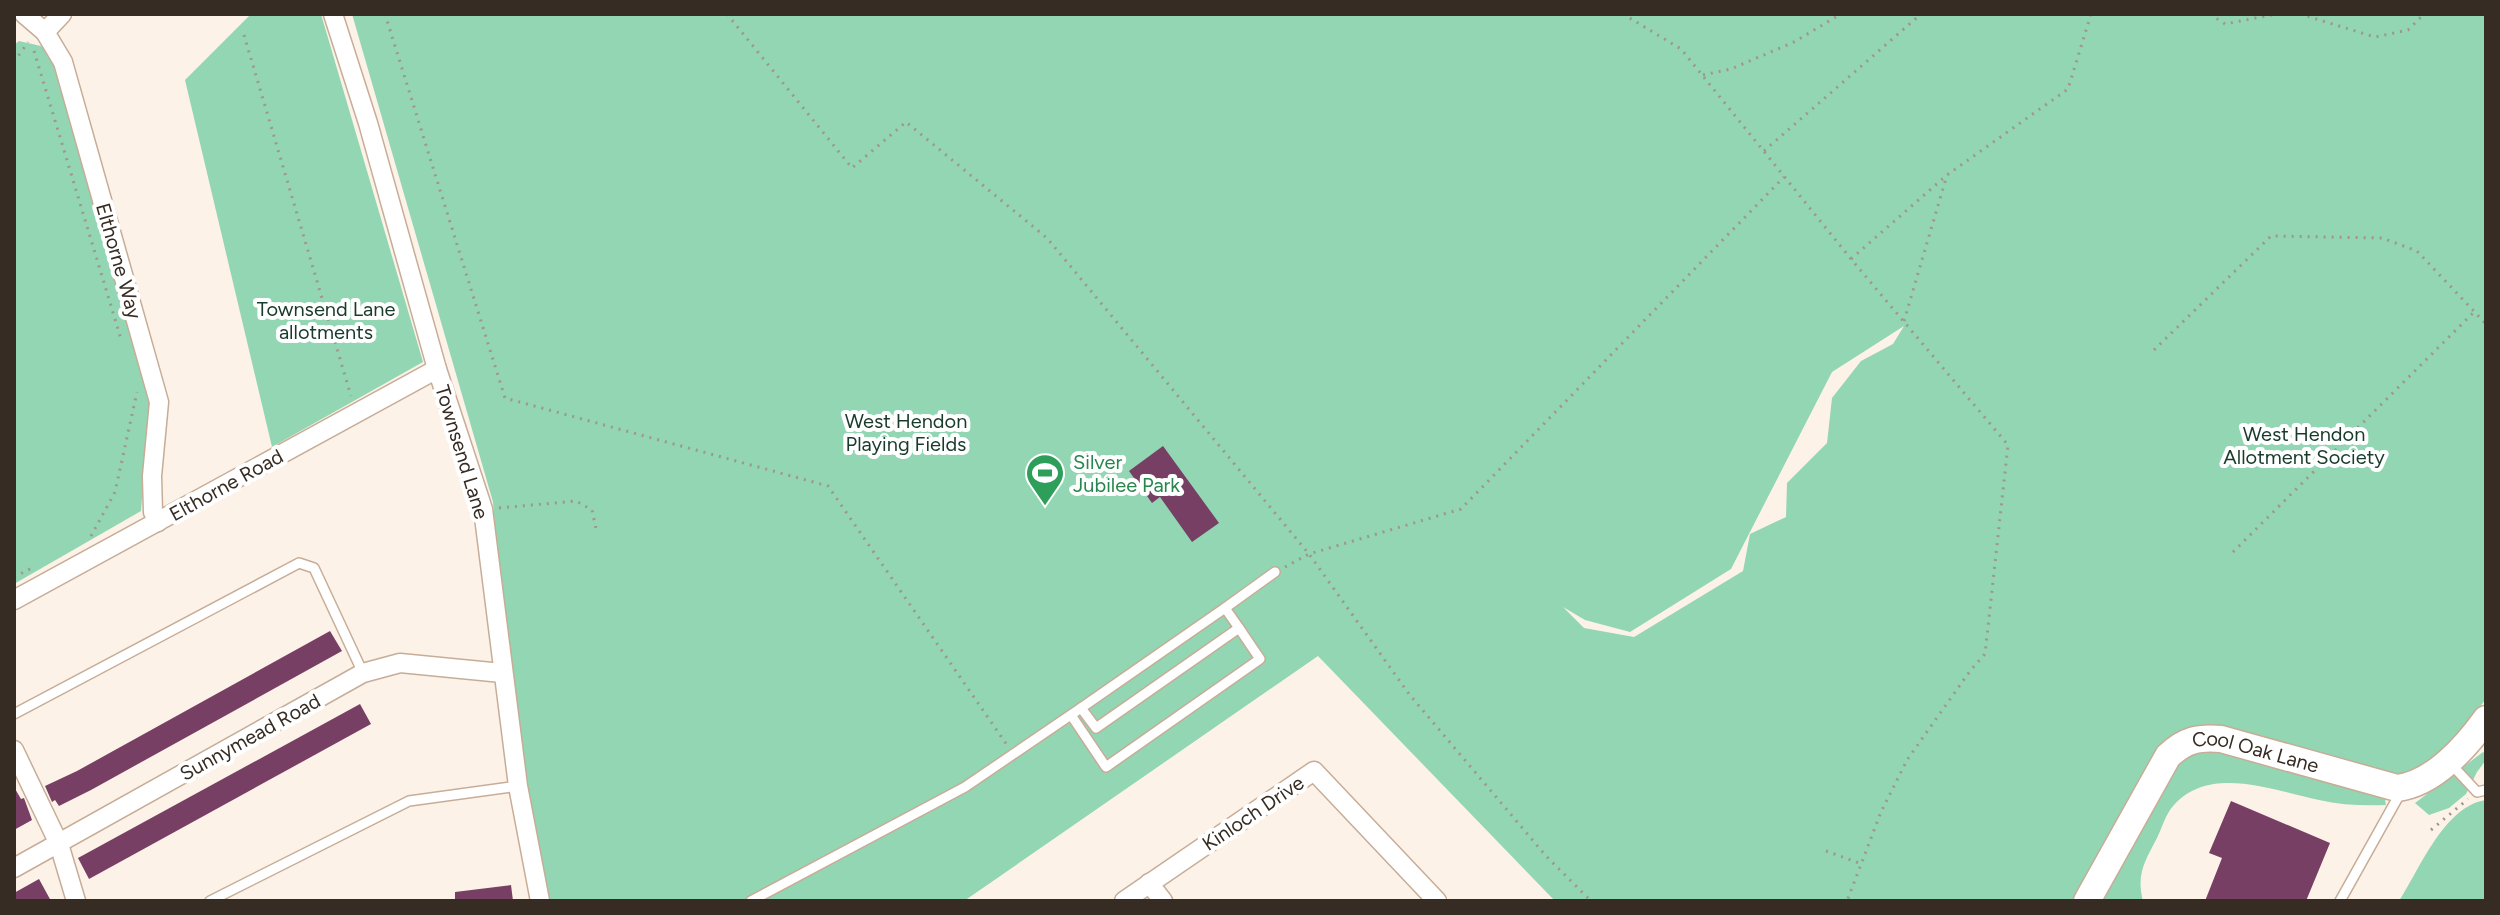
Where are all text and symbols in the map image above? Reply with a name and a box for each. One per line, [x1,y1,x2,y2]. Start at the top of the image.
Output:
street label: Elthorne Way [91,200,147,322]
park label: Townsend Lane allotments [257,297,395,344]
street label: Townsend Lane [430,382,494,522]
park label: West Hendon Playing Fields [845,409,967,456]
park label: West Hendon Allotment Society [2223,422,2385,469]
street label: Elthorne Road [165,444,287,526]
place label: Silver Jubilee Park [1073,450,1180,497]
sports icon: Silver Jubilee Park [1024,452,1066,507]
street label: Sunnymead Road [176,688,324,786]
street label: Cool Oak Lane [2190,726,2322,778]
street label: Kinloch Drive [1198,770,1308,856]

